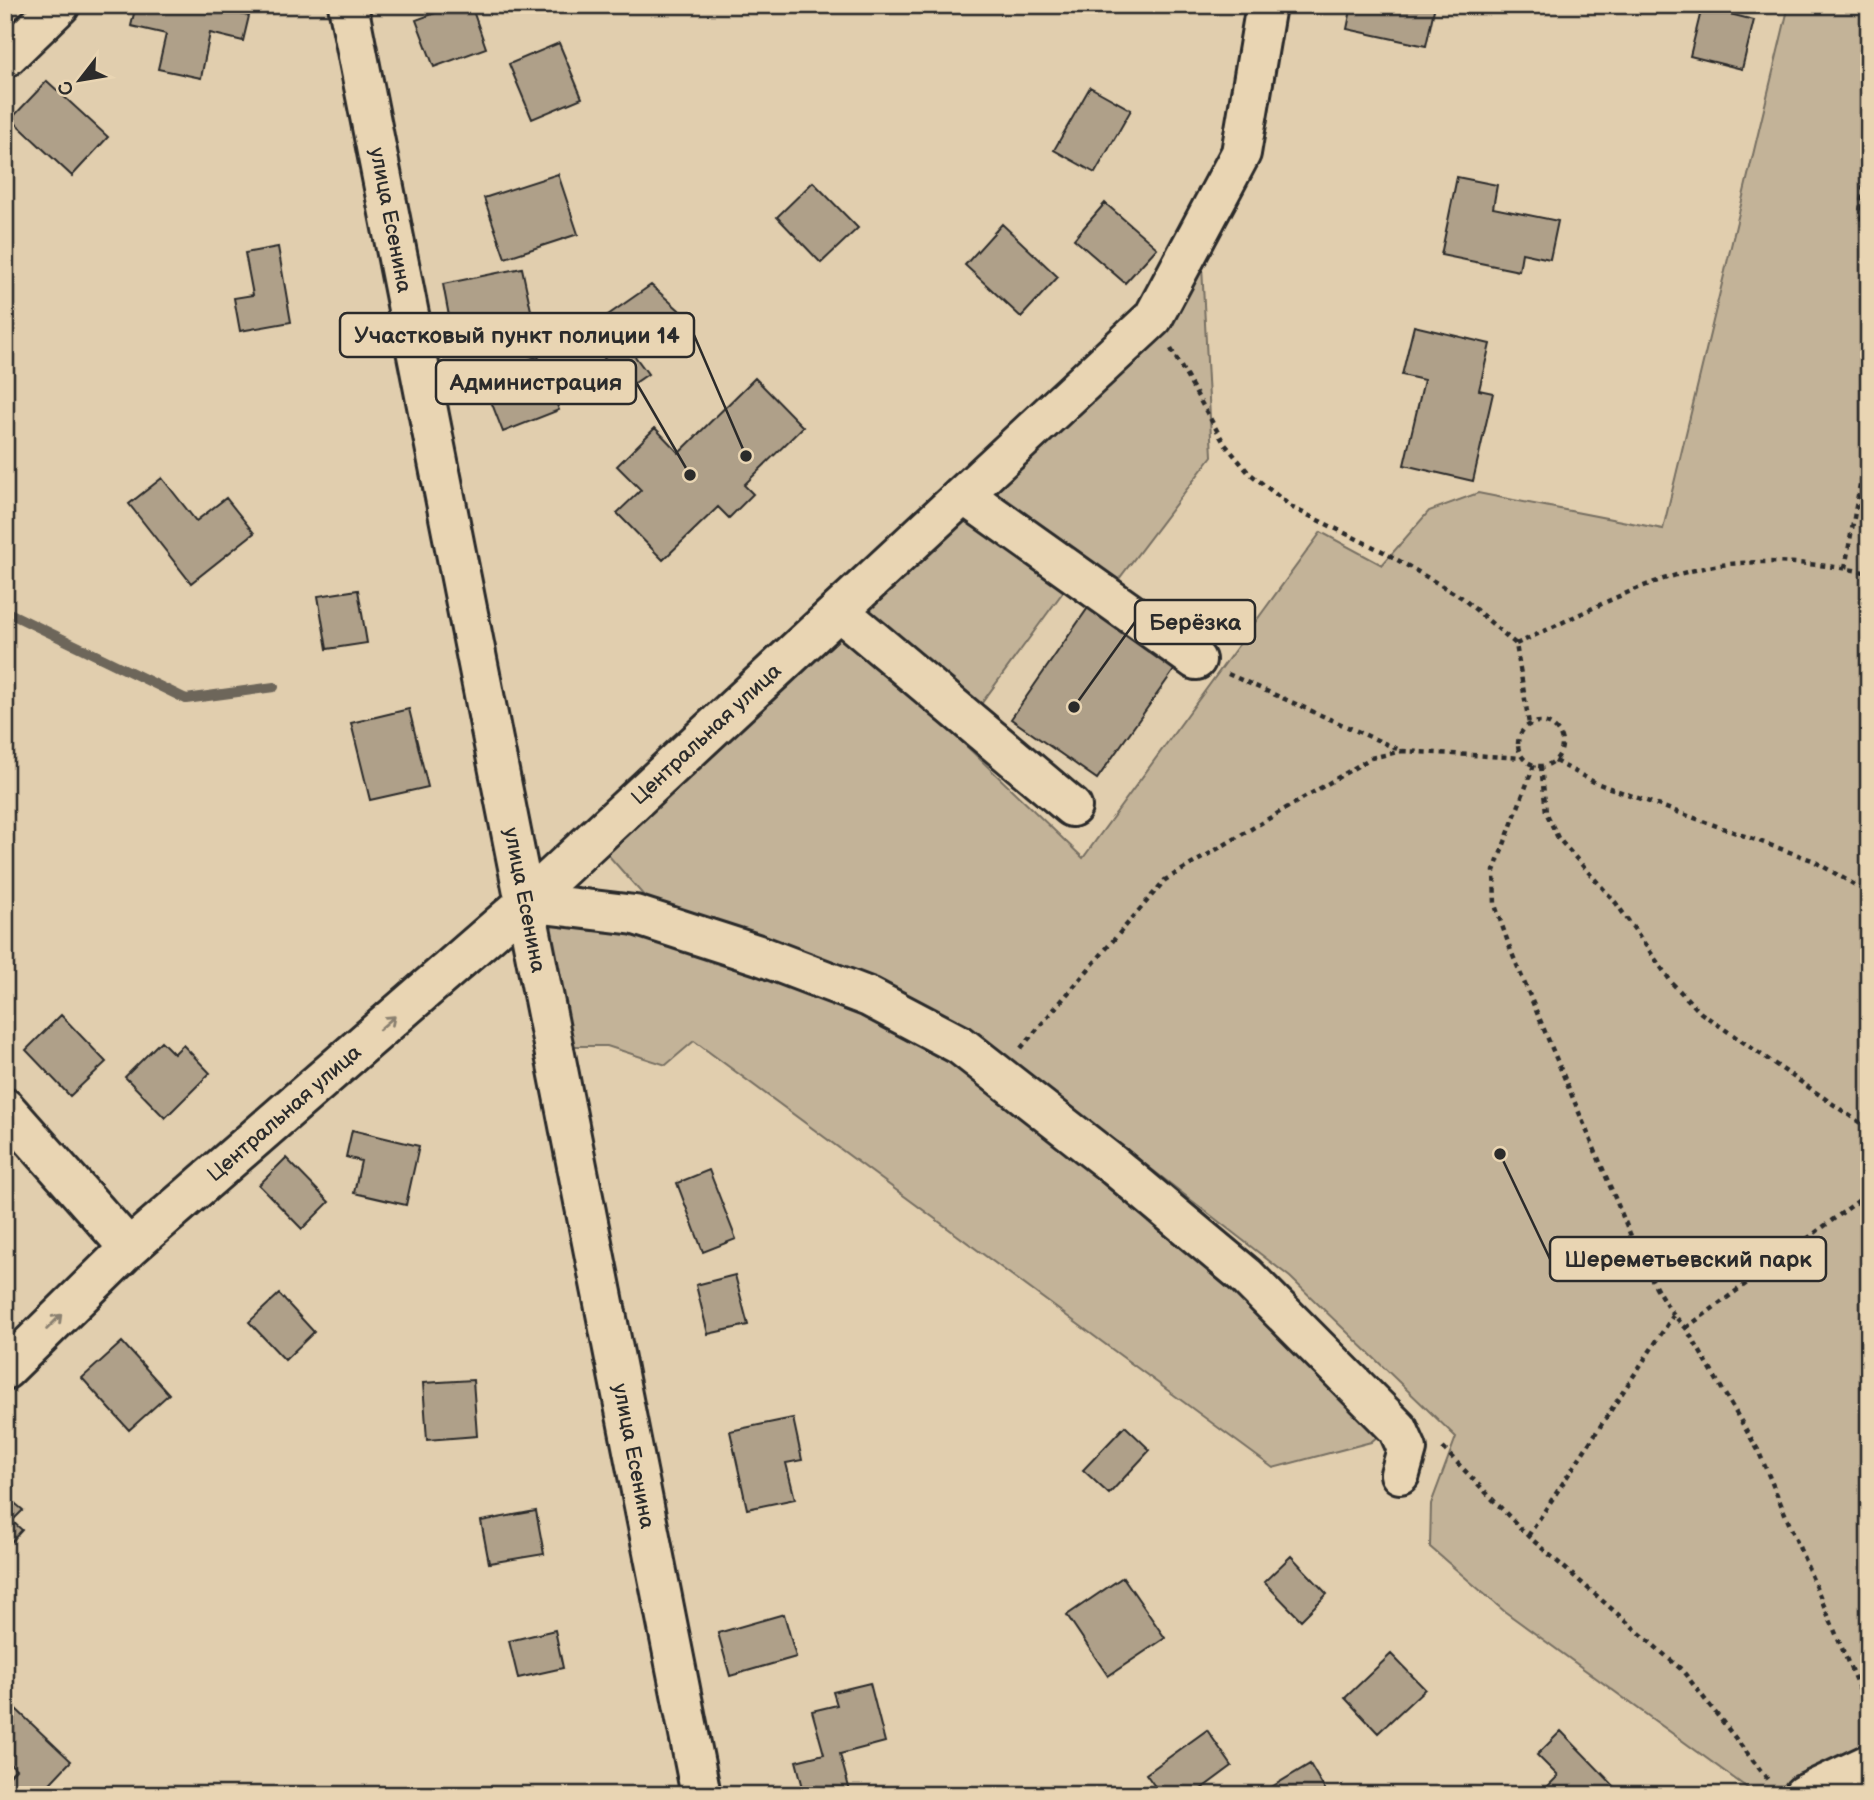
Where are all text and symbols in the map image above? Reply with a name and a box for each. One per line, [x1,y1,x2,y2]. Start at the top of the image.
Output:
north arrow [46,46,116,116]
text: С [53,76,80,100]
street label: улица Есенина [364,145,417,295]
callout: Участковый пункт полиции 14 [340,313,694,357]
text: Участковый пункт полиции 14 [354,322,680,350]
callout: Администрация [436,360,636,404]
text: Администрация [449,369,622,397]
callout: Берёзка [1135,600,1255,644]
text: Берёзка [1149,609,1242,637]
street label: Центральная улица [626,658,787,810]
street label: улица Есенина [498,825,551,975]
one-way arrow [378,1015,396,1031]
street label: Центральная улица [202,1039,367,1187]
callout: Шереметьевский парк [1550,1237,1826,1281]
text: Шереметьевский парк [1564,1246,1812,1274]
one-way arrow [45,1314,62,1331]
street label: улица Есенина [607,1381,660,1531]

